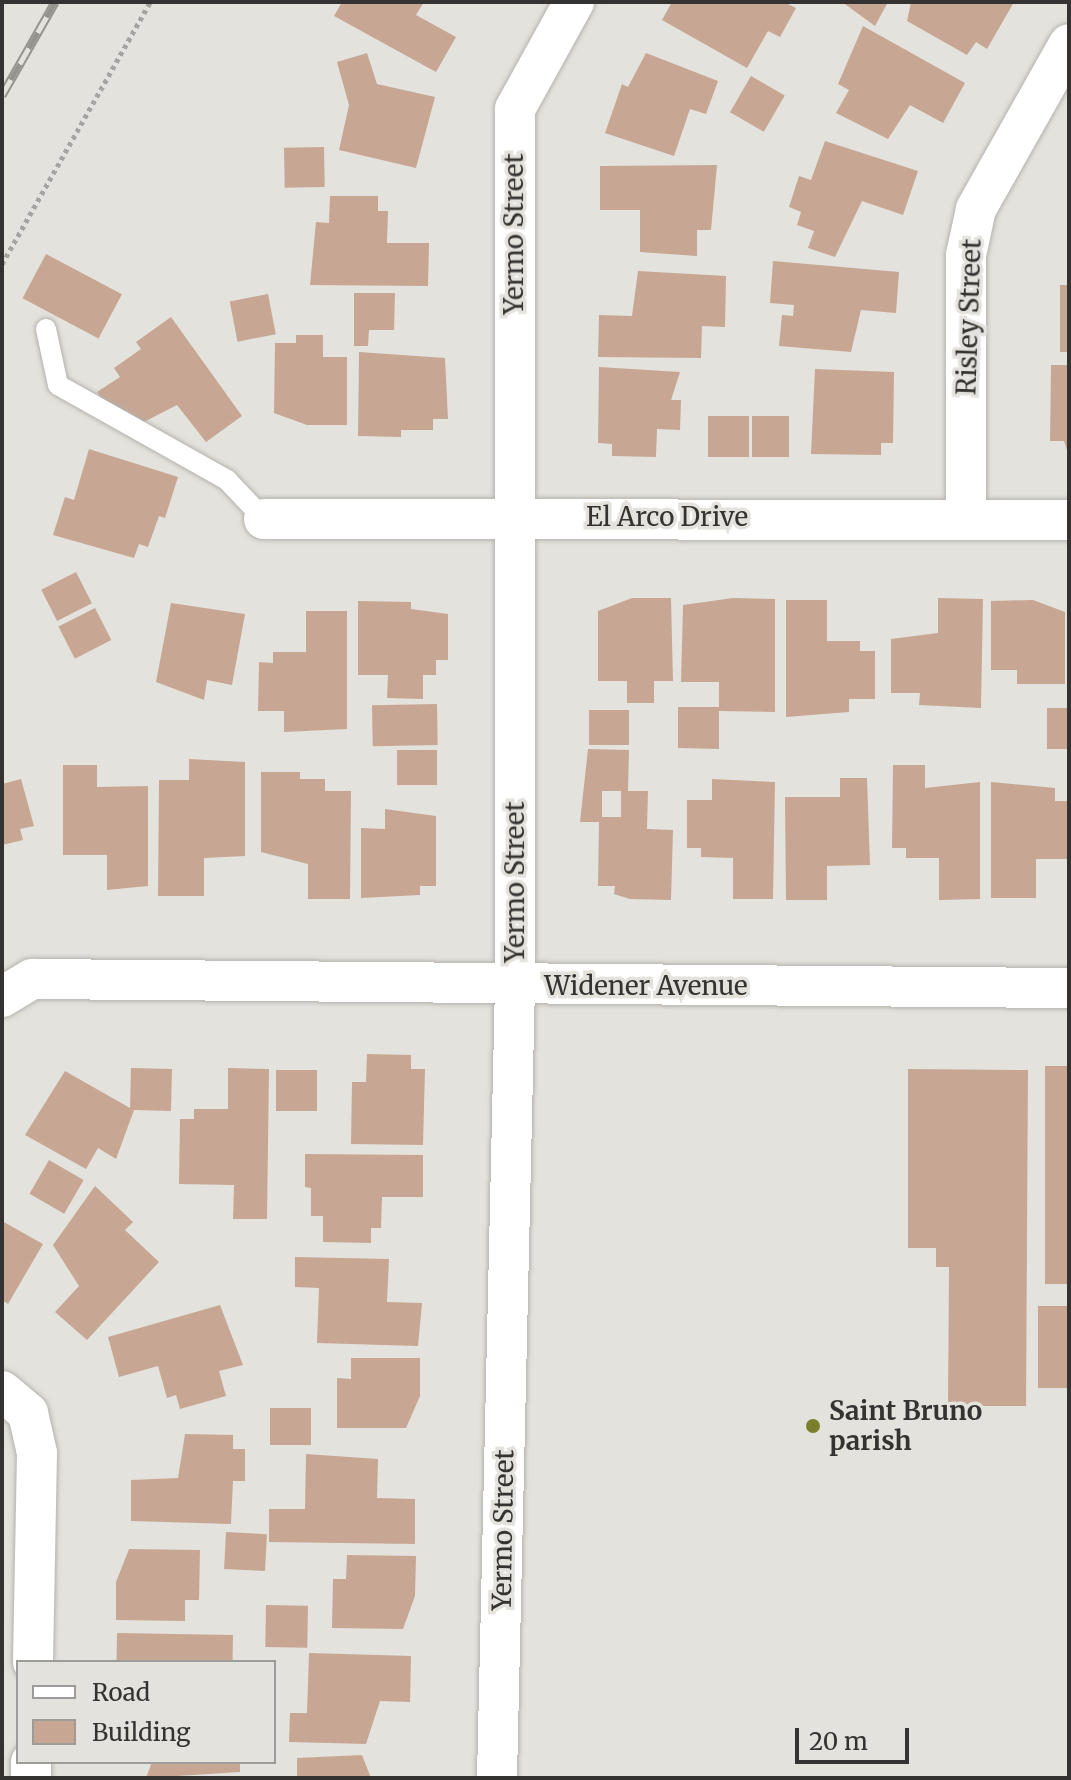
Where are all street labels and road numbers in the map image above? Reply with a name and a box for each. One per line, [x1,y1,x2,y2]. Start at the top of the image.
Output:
street label: Yermo Street [498,153,530,315]
street label: Risley Street [951,238,987,396]
street label: El Arco Drive [586,501,748,533]
street label: Yermo Street [499,801,531,963]
street label: Widener Avenue [544,970,748,1002]
street label: Yermo Street [486,1449,520,1611]

